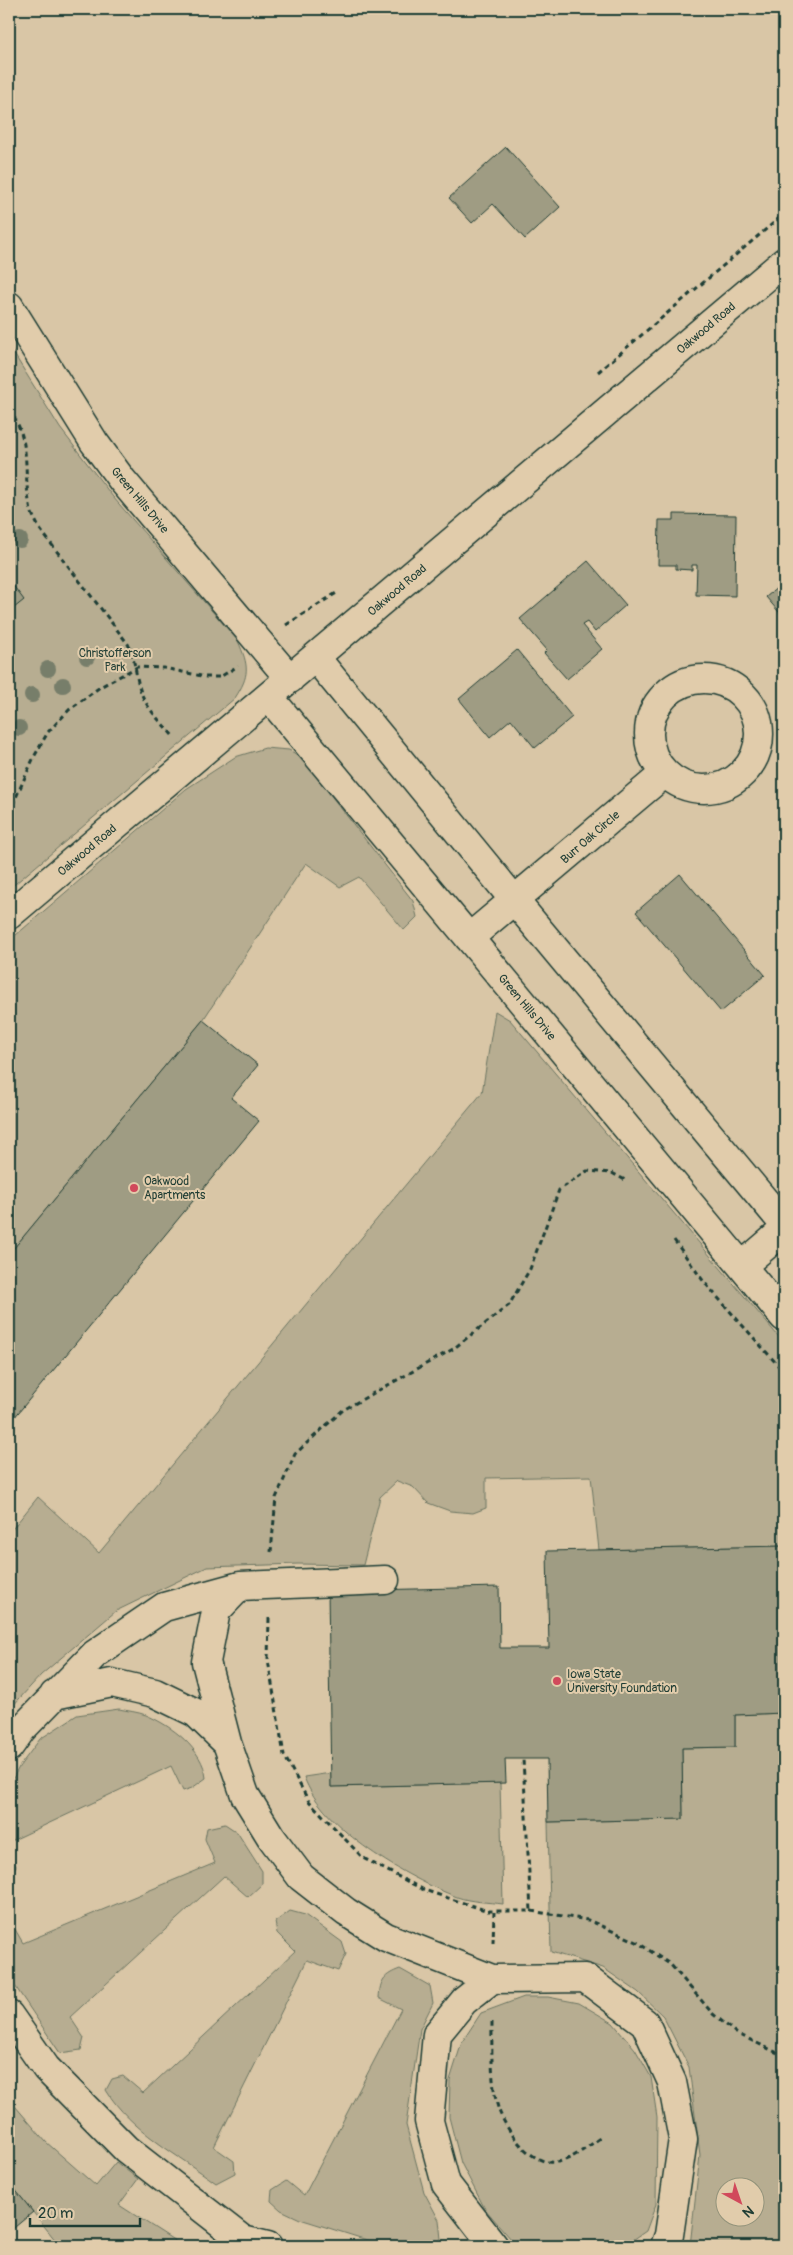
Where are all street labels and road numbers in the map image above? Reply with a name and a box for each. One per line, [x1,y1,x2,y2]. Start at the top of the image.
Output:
street label: Oakwood Road [674,299,739,357]
street label: Green Hills Drive [108,464,172,537]
street label: Oakwood Road [365,561,430,619]
street label: Burr Oak Circle [558,808,623,867]
street label: Oakwood Road [55,821,120,879]
street label: Green Hills Drive [495,971,559,1044]

